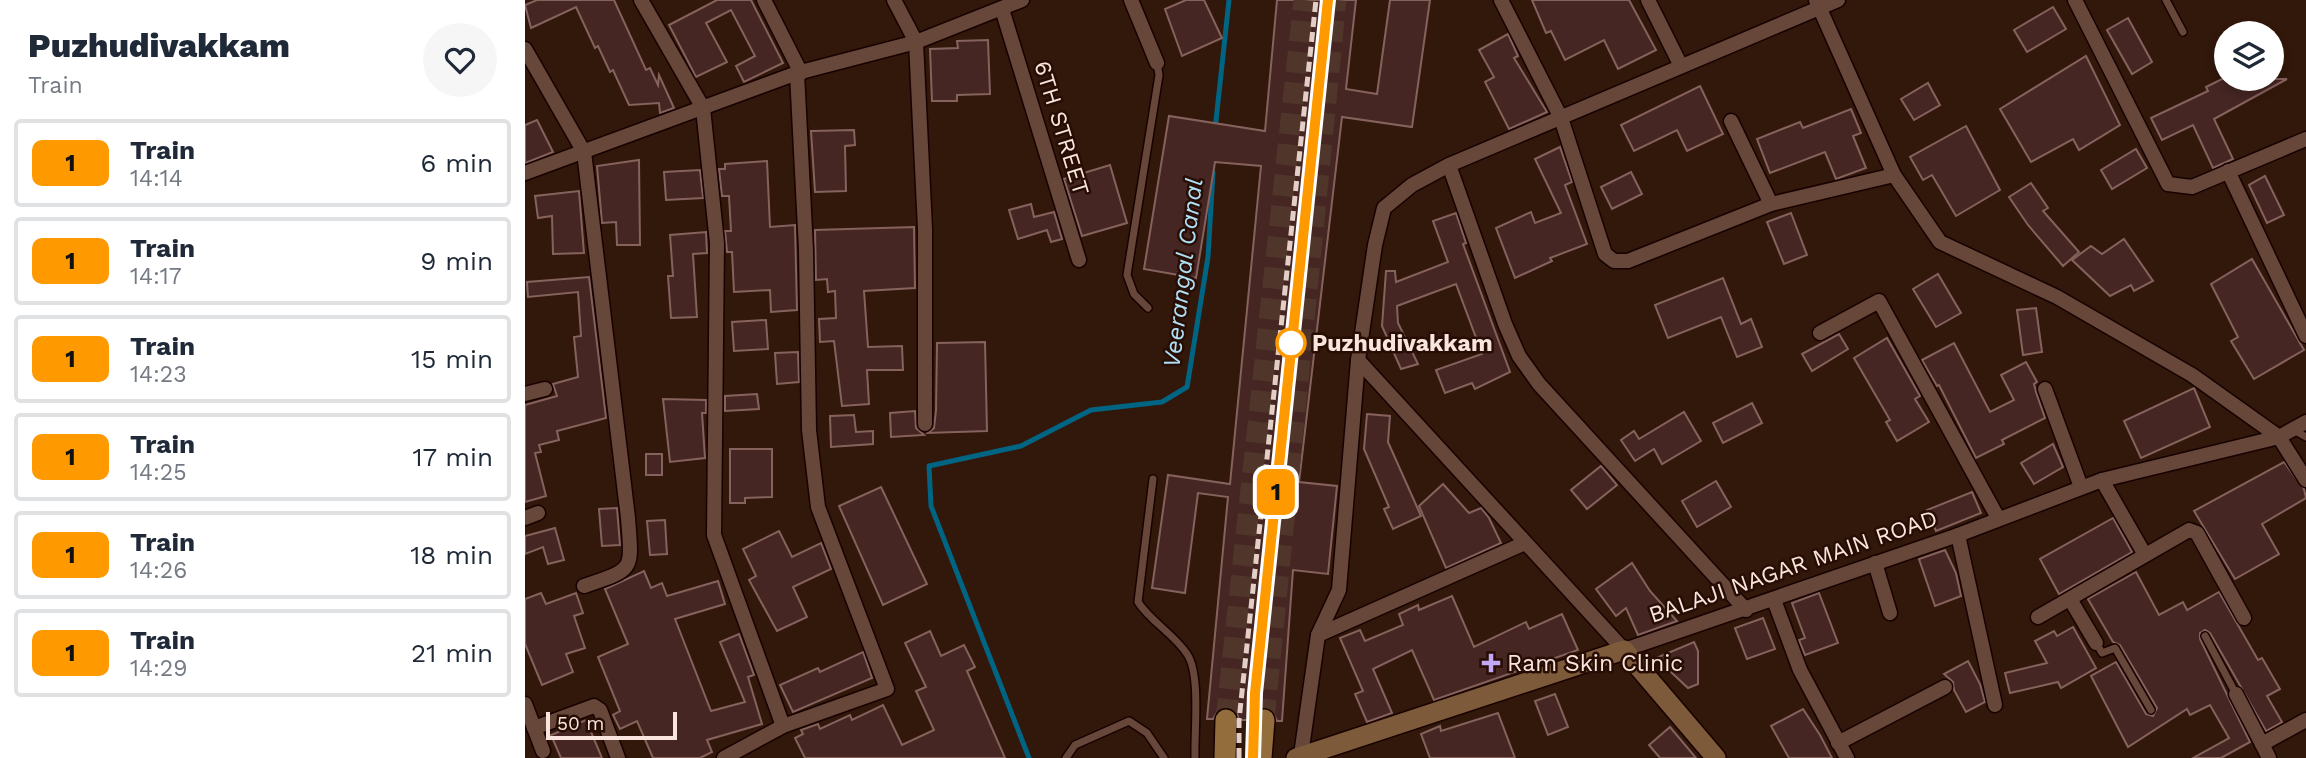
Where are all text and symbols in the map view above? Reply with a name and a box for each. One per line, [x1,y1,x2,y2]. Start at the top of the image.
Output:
map controls [2214,21,2284,91]
button: layers [2214,21,2284,91]
button: heart [423,23,497,97]
text: Puzhudivakkam [28,26,290,65]
street label: 6TH STREET [1028,58,1095,199]
text: Train [28,72,83,99]
text: Train [130,135,195,165]
text: 6 min [421,148,493,178]
text: 1 [65,149,76,177]
text: 14:14 [130,165,183,192]
water label: Veerangal Canal [1157,177,1209,369]
text: Train [130,233,195,263]
text: 9 min [420,246,493,276]
text: 1 [65,247,76,275]
text: 14:17 [130,263,182,290]
marker: Puzhudivakkam [1276,328,1306,358]
place label: Puzhudivakkam [1312,330,1493,357]
text: Train [130,331,195,361]
text: 15 min [411,344,493,374]
text: 1 [65,345,76,373]
text: 14:23 [130,361,187,388]
text: Train [130,429,195,459]
text: 17 min [412,442,493,472]
text: 1 [65,443,76,471]
text: 14:25 [130,459,187,486]
line badge: 1 [1253,469,1299,515]
text: 1 [1271,478,1281,506]
street label: BALAJI NAGAR MAIN ROAD [1645,504,1941,629]
text: Train [130,527,195,557]
text: 18 min [410,540,493,570]
text: 1 [65,541,76,569]
text: 14:26 [130,557,187,584]
text: Train [130,625,195,655]
text: 21 min [411,638,493,668]
text: 1 [65,639,76,667]
place label: Ram Skin Clinic [1507,650,1683,677]
marker: Ram Skin Clinic [1481,653,1501,673]
text: 14:29 [130,655,187,682]
scale bar [546,709,677,741]
text: 50 m [557,712,604,735]

